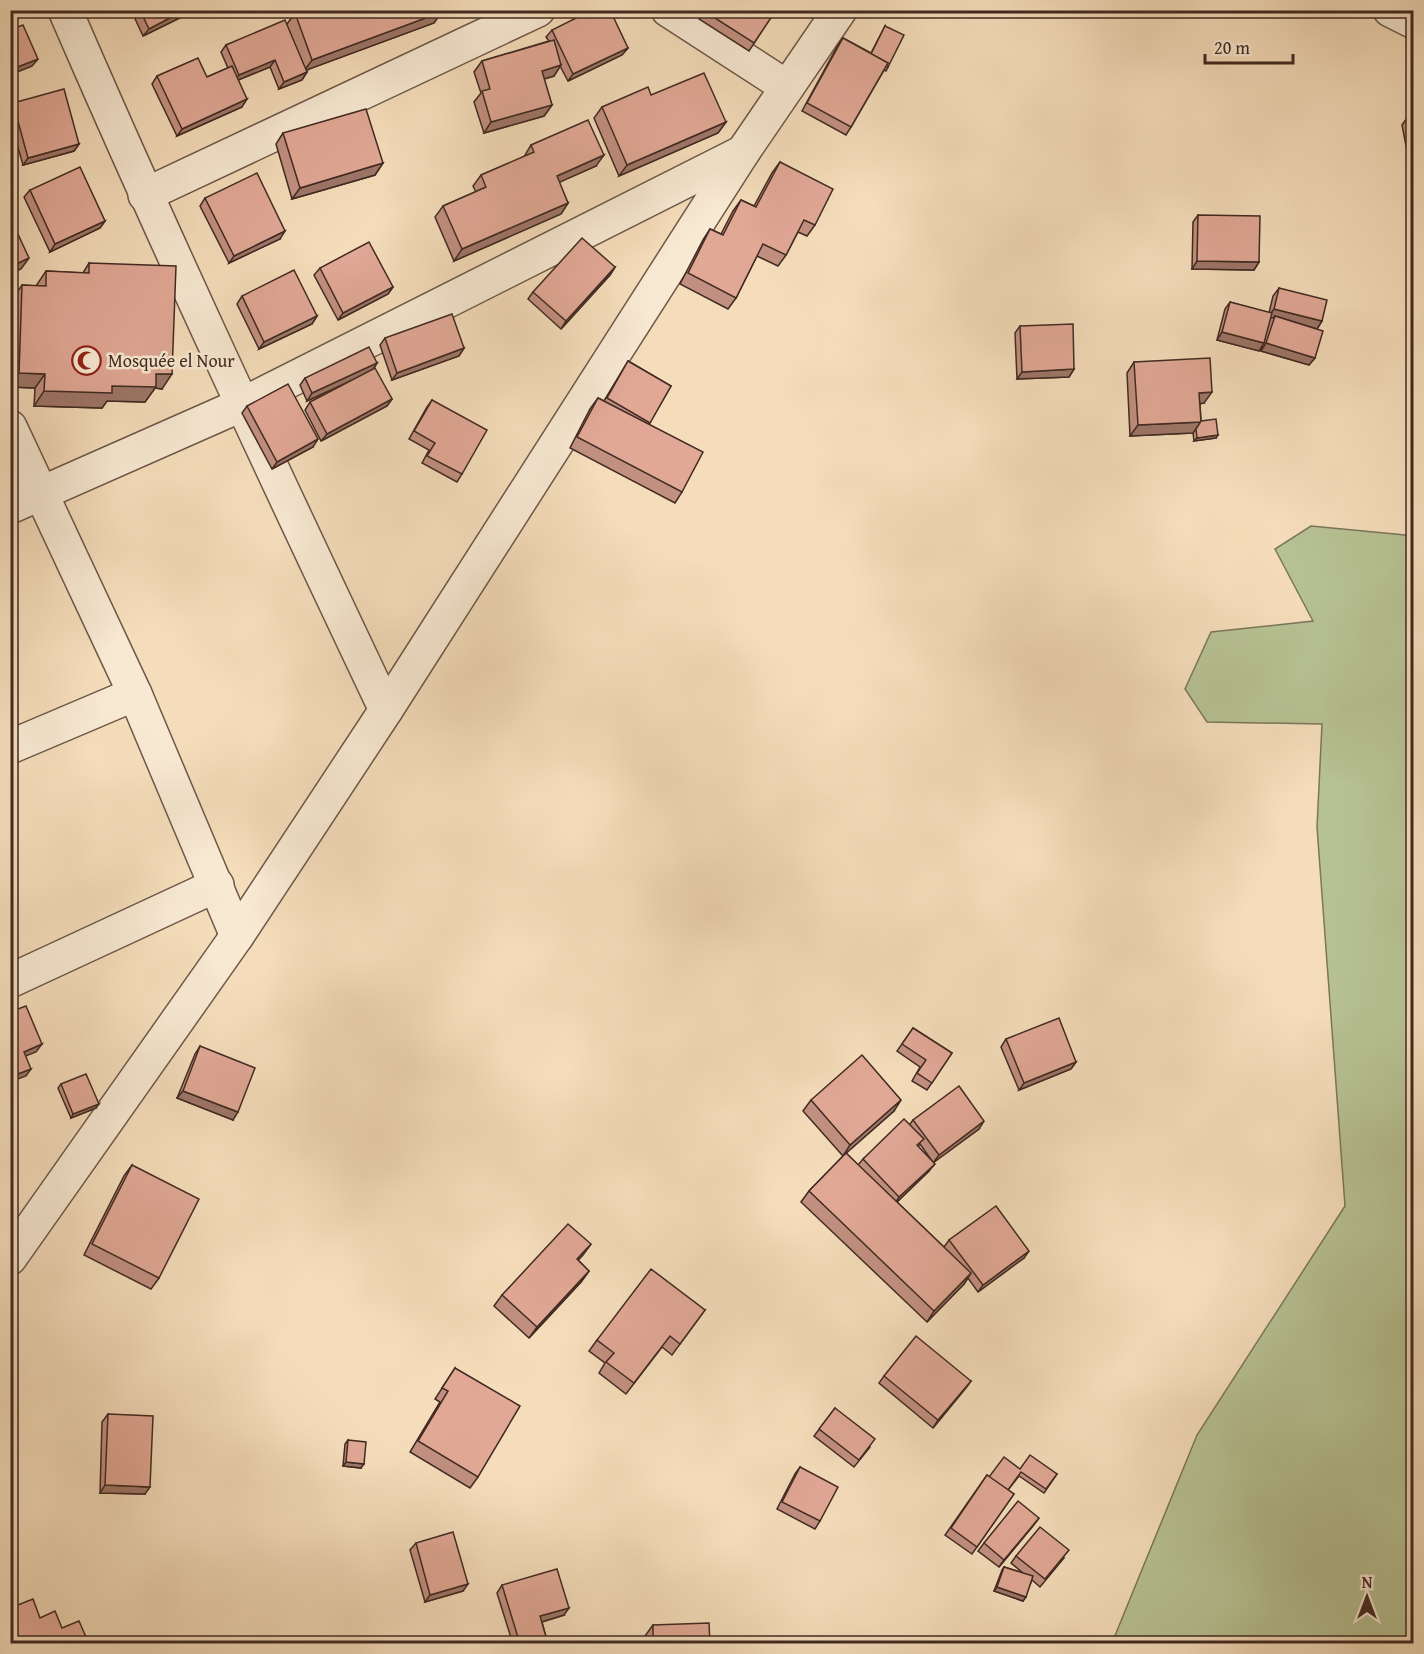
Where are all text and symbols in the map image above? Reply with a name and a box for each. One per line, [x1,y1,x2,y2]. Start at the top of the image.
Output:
scale bar [1205,27,1294,65]
text: 20 m [1214,34,1250,61]
mosque icon: Mosquée el Nour [71,344,103,376]
place label: Mosquée el Nour [108,347,235,374]
north arrow [1337,1567,1397,1627]
text: N [1362,1570,1373,1594]

